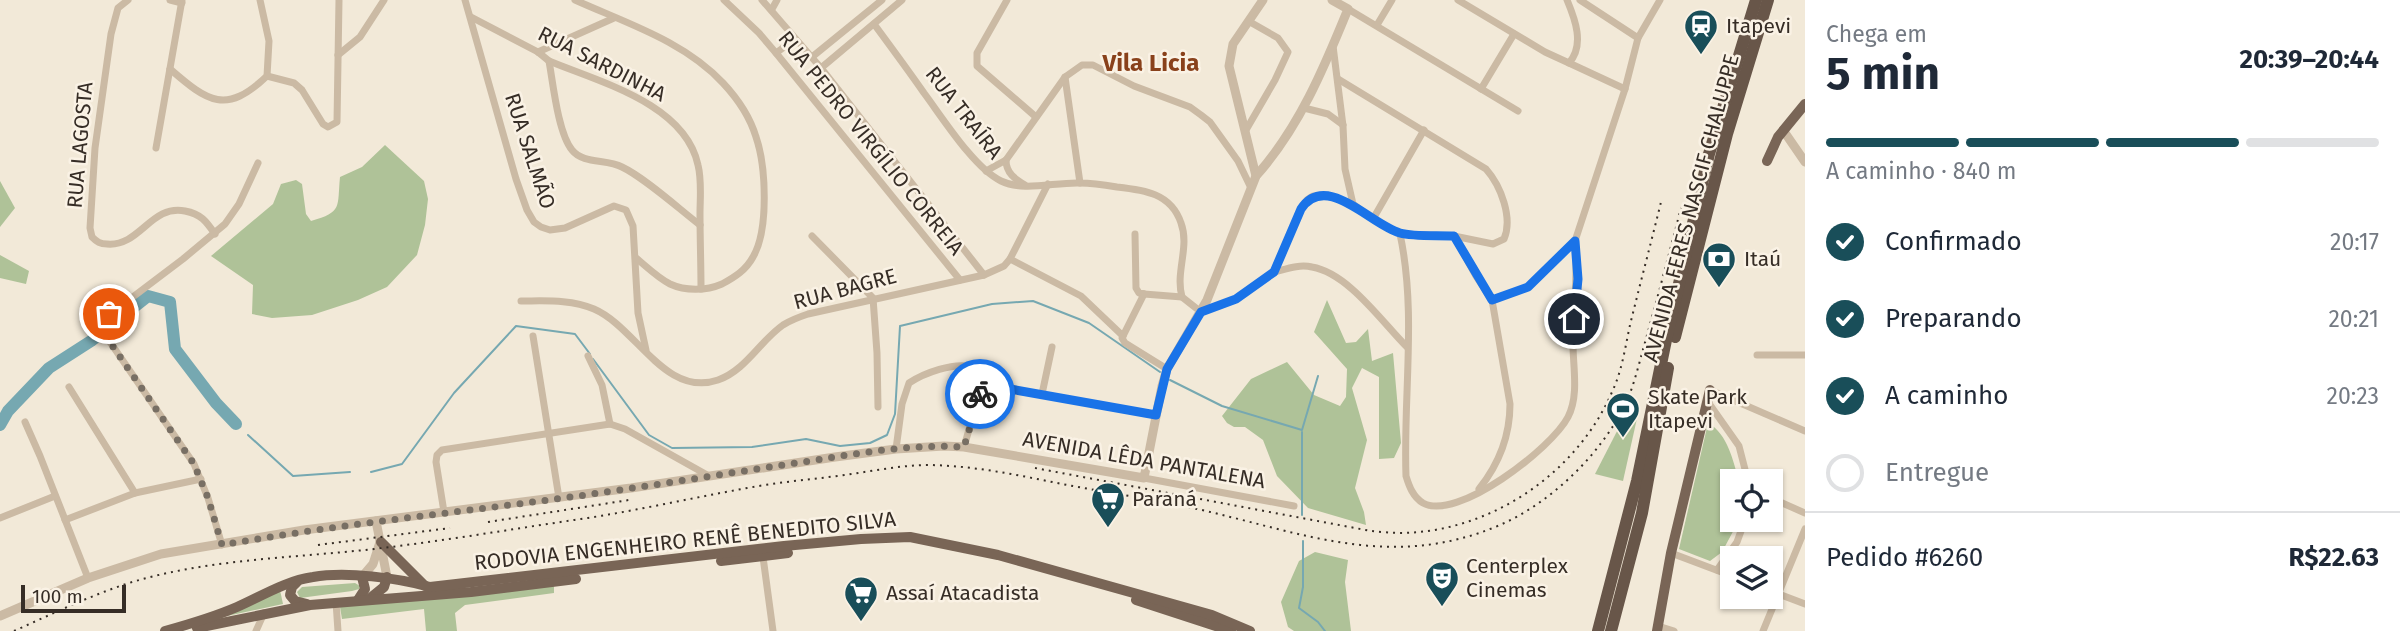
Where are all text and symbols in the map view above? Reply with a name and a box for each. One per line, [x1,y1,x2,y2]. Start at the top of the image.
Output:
station icon: Itapevi [1682,7,1720,56]
place label: Itapevi [1726,13,1791,39]
text: Chega em [1826,20,1927,48]
street label: RUA SARDINHA [534,21,670,107]
street label: RUA PEDRO VIRGÍLIO CORREIA [773,26,969,260]
text: 20:39–20:44 [2239,44,2379,75]
text: 5 min [1826,46,1940,101]
district label: Vila Licia [1102,49,1199,77]
street label: AVENIDA FERES NASCIF CHALUPPE [1637,51,1745,365]
street label: RUA TRAÍRA [920,62,1008,164]
street label: RUA LAGOSTA [62,81,98,209]
street label: RUA SALMÃO [499,90,561,212]
text: A caminho · 840 m [1826,157,2016,185]
icon: check [1826,223,1864,261]
text: Confirmado [1885,226,2022,257]
text: 20:17 [2330,228,2379,256]
bank icon: Itaú [1700,240,1738,289]
place label: Itaú [1744,246,1781,272]
street label: RUA BAGRE [791,263,899,315]
pin [79,284,139,344]
pin [1544,289,1604,349]
icon: bag [90,295,128,333]
icon: home [1555,300,1593,338]
icon: check [1826,300,1864,338]
text: Preparando [1885,303,2022,334]
text: 20:21 [2328,305,2379,333]
courier [945,359,1015,429]
icon: bike [961,375,999,413]
icon: check [1826,377,1864,415]
text: A caminho [1885,380,2008,411]
text: 20:23 [2327,382,2379,410]
place label: Skate Park Itapevi [1648,384,1747,434]
sports icon: Skate Park Itapevi [1604,390,1642,439]
street label: AVENIDA LÊDA PANTALENA [1021,426,1267,494]
text: Entregue [1885,457,1989,488]
map controls [1720,469,1783,609]
button: locate [1720,469,1783,532]
supermarket icon: Paraná [1089,480,1127,529]
place label: Paraná [1132,486,1197,512]
street label: RODOVIA ENGENHEIRO RENÊ BENEDITO SILVA [473,506,897,576]
text: Pedido #6260 [1826,542,1983,573]
text: R$22.63 [2288,542,2379,573]
button: layers [1720,546,1783,609]
place label: Centerplex Cinemas [1466,553,1569,603]
theatre icon: Centerplex Cinemas [1423,559,1461,608]
supermarket icon: Assaí Atacadista [842,574,880,623]
place label: Assaí Atacadista [886,580,1039,606]
scale bar [21,582,126,614]
text: 100 m [32,585,83,608]

